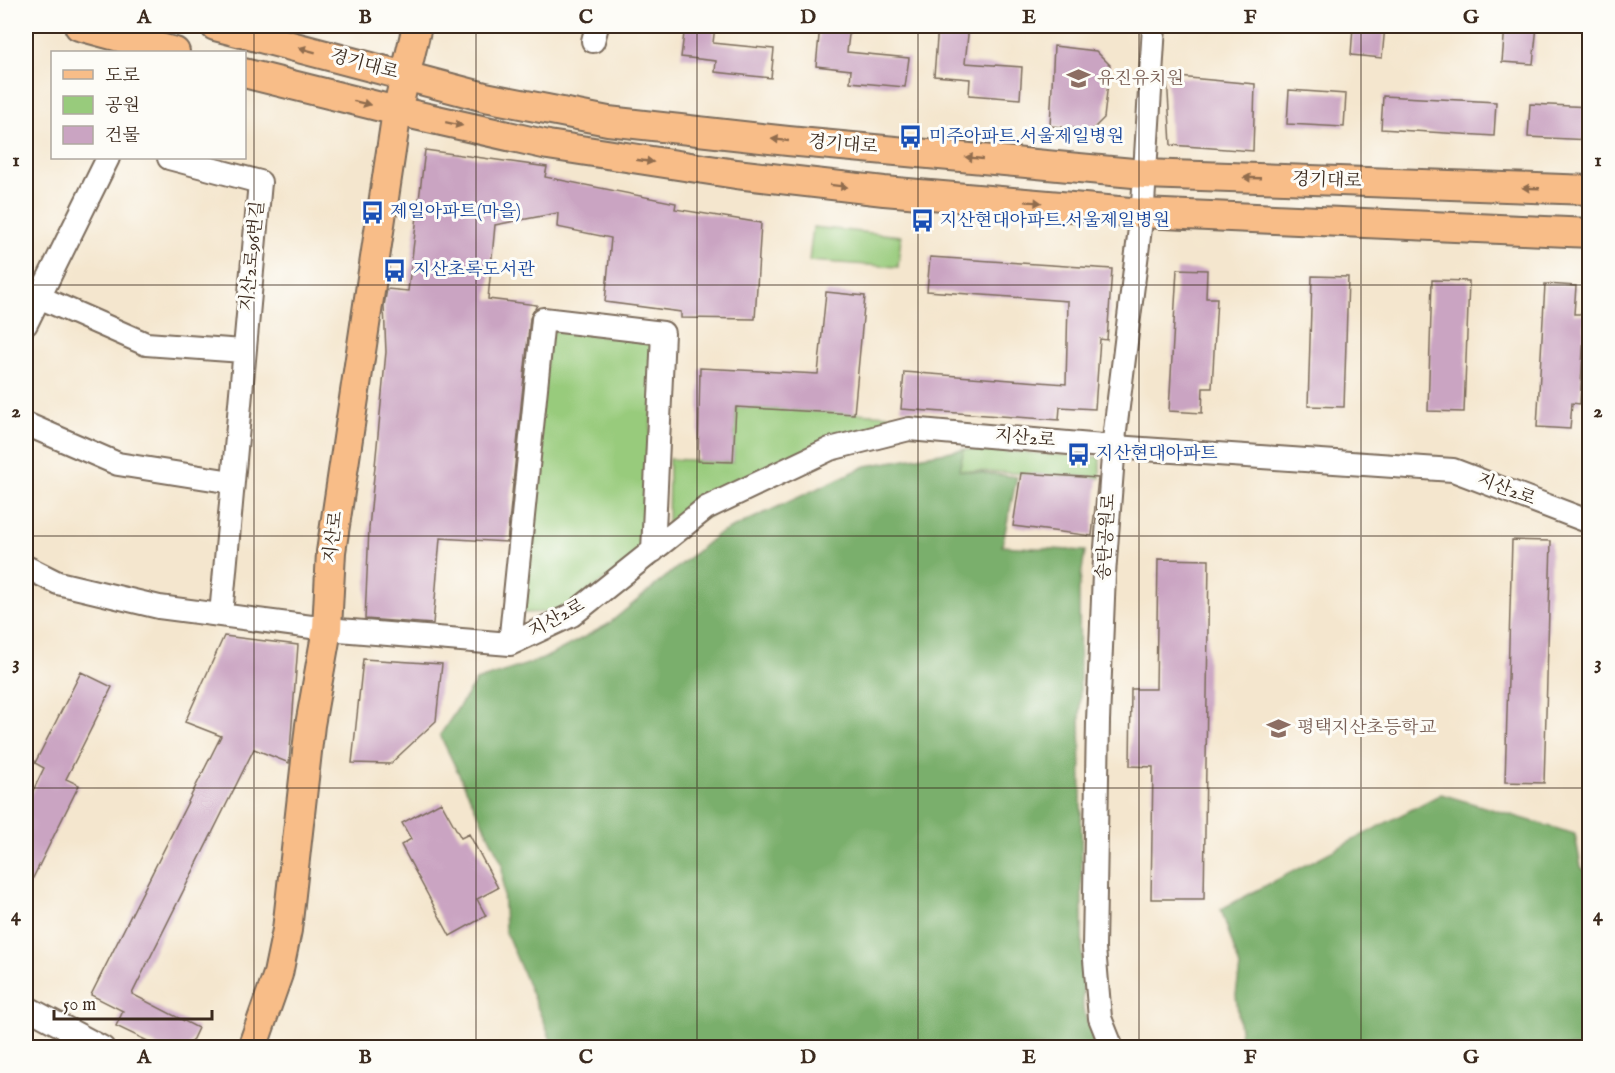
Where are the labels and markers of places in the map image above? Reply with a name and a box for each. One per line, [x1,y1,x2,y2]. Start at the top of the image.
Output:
school or university icon: 유진유치원 [1066,66,1092,92]
place label: 유진유치원 [1097,68,1184,91]
bus stop icon: 미주아파트.서울제일병원 [898,124,924,150]
place label: 미주아파트.서울제일병원 [929,126,1124,149]
bus stop icon: 제일아파트(마을) [359,199,385,225]
place label: 제일아파트(마을) [390,201,521,224]
bus stop icon: 지산현대아파트.서울제일병원 [909,208,935,234]
place label: 지산현대아파트.서울제일병원 [940,210,1170,233]
bus stop icon: 지산초록도서관 [382,257,408,283]
place label: 지산초록도서관 [413,259,535,282]
bus stop icon: 지산현대아파트 [1065,441,1091,467]
place label: 지산현대아파트 [1096,443,1218,466]
school or university icon: 평택지산초등학교 [1266,715,1292,741]
place label: 평택지산초등학교 [1297,717,1437,740]

